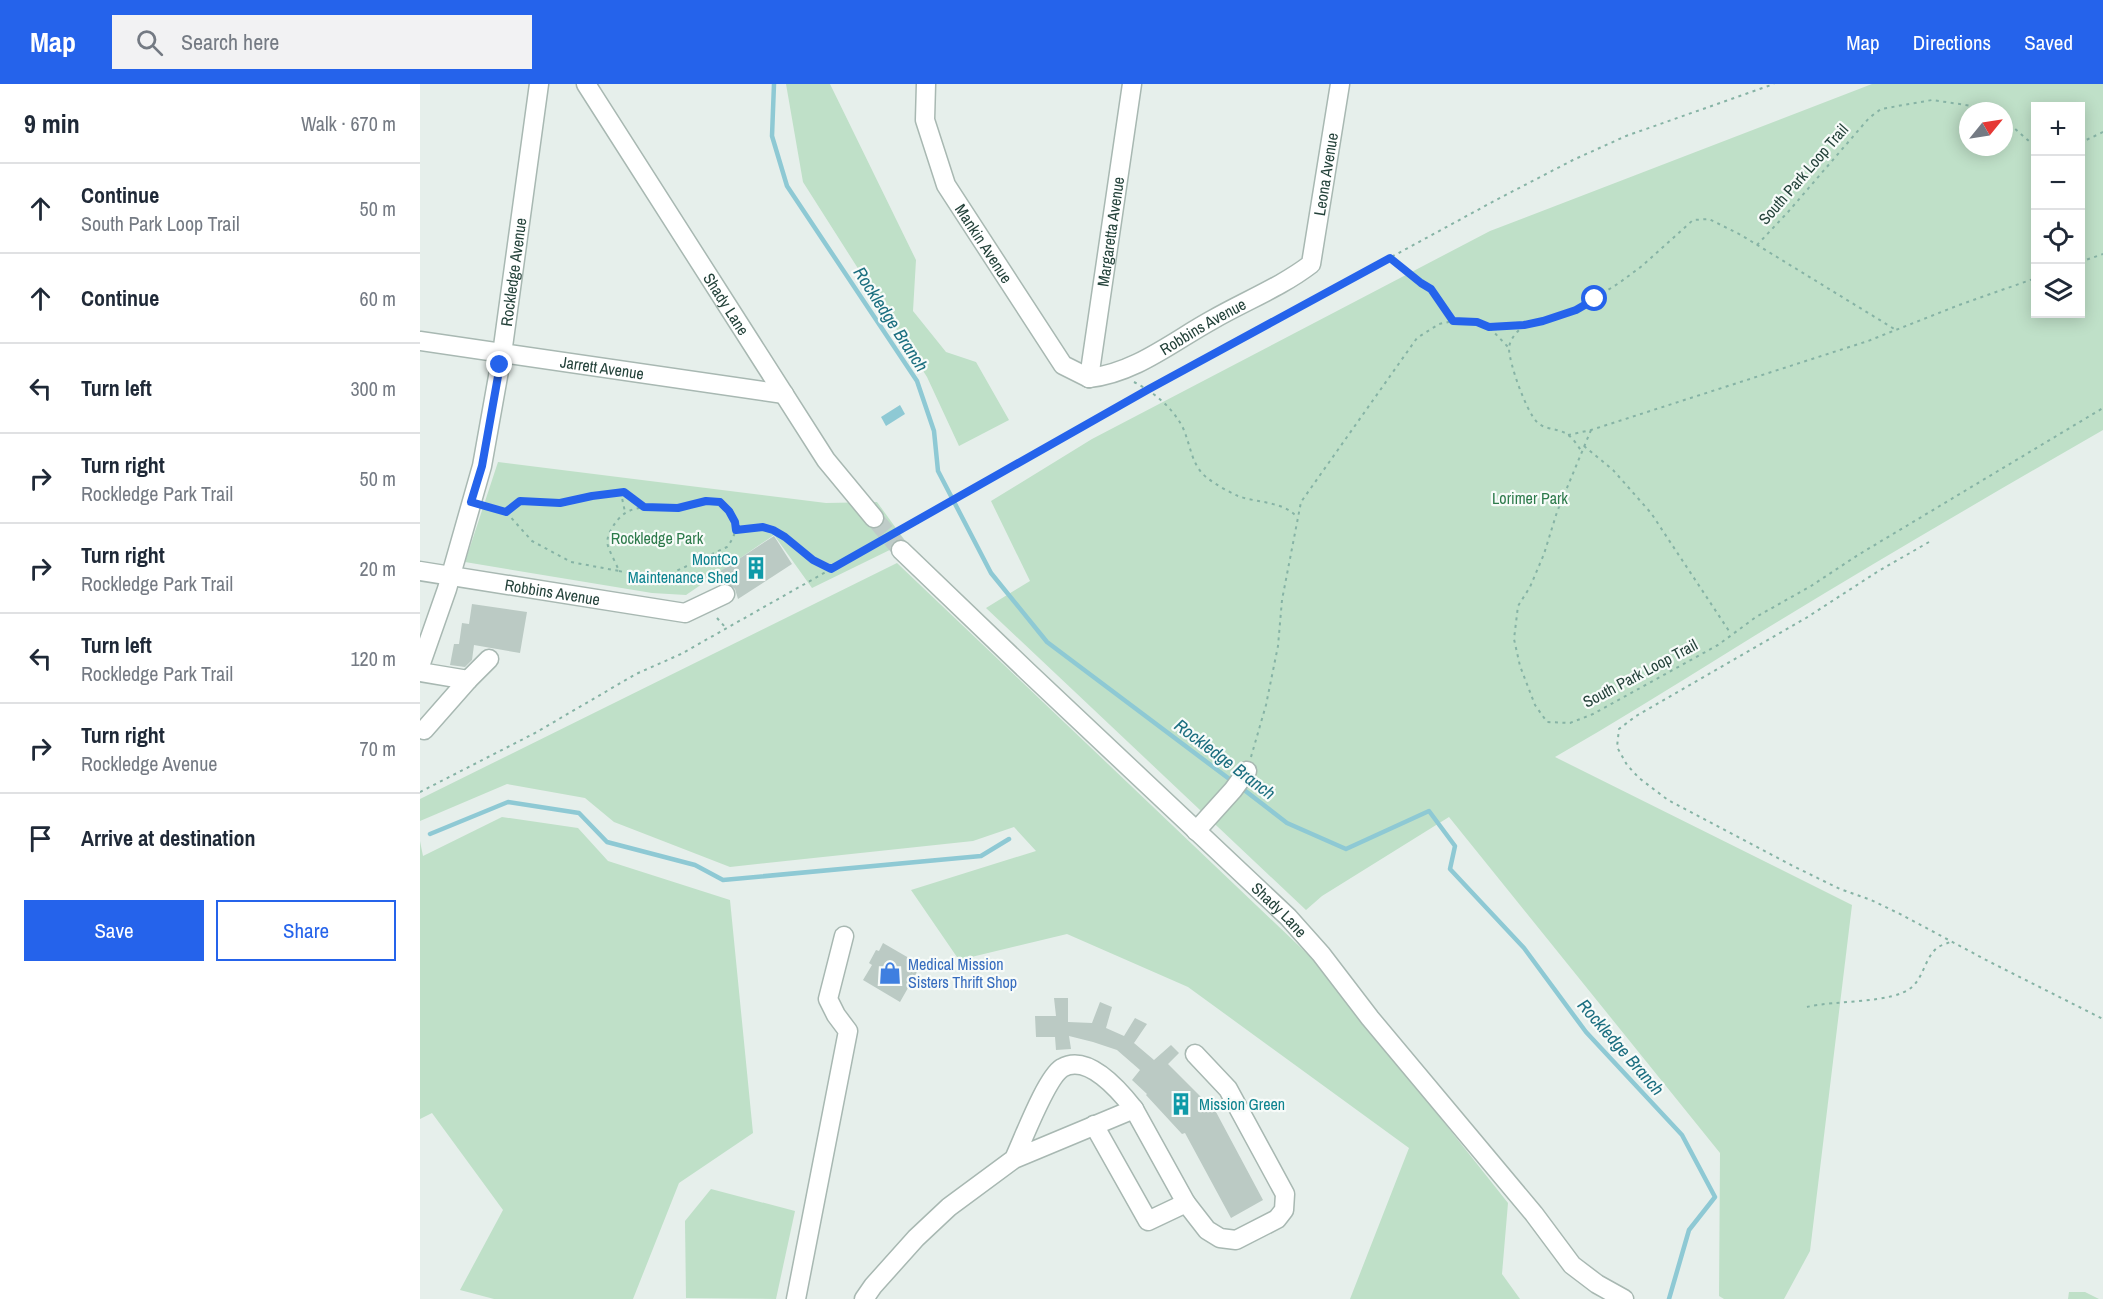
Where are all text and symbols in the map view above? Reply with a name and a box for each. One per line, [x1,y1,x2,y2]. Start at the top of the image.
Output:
search box [112,15,532,69]
text: Map [30,23,76,61]
icon: search [133,26,166,59]
text: Search here [181,27,279,57]
text: Map [1846,28,1880,57]
text: Directions [1913,28,1991,57]
text: Saved [2024,28,2073,57]
north arrow [1959,102,2013,156]
map controls [2031,102,2085,318]
button: + [2031,102,2085,156]
text: 9 min [24,106,80,141]
text: Walk · 670 m [301,110,396,137]
street label: South Park Loop Trail [1753,119,1853,229]
street label: Leona Avenue [1308,131,1343,217]
button: − [2031,156,2085,210]
street label: Margaretta Avenue [1092,175,1129,288]
text: Continue [81,180,159,210]
icon: ahead [24,192,57,225]
text: 50 m [360,195,396,222]
street label: Mankin Avenue [950,200,1018,287]
text: South Park Loop Trail [81,210,240,237]
button: locate [2031,210,2085,264]
street label: Rockledge Avenue [495,216,532,328]
water label: Rockledge Branch [848,262,934,376]
button: layers [2031,264,2085,318]
street label: Shady Lane [698,269,755,339]
icon: ahead [24,282,57,315]
text: Continue [81,283,159,313]
text: 60 m [360,285,396,312]
route start [1581,285,1607,311]
street label: Robbins Avenue [1156,293,1250,360]
route end [486,351,512,377]
street label: Jarrett Avenue [559,351,645,384]
icon: left [24,372,57,405]
text: Turn left [81,373,152,403]
text: 300 m [350,375,396,402]
text: Turn right [81,450,165,480]
icon: right [24,462,57,495]
text: 50 m [360,465,396,492]
text: Rockledge Park Trail [81,480,233,507]
park label: Lorimer Park [1492,487,1568,509]
park label: Rockledge Park [611,527,704,549]
text: Turn right [81,540,165,570]
place label: MontCo Maintenance Shed [628,548,738,588]
icon: right [24,552,57,585]
text: 20 m [360,555,396,582]
building icon: MontCo Maintenance Shed [743,555,769,581]
text: Rockledge Park Trail [81,570,233,597]
street label: Robbins Avenue [503,574,602,610]
text: Turn left [81,630,152,660]
street label: South Park Loop Trail [1579,633,1701,713]
icon: left [24,642,57,675]
text: 120 m [350,645,396,672]
text: Rockledge Park Trail [81,660,233,687]
water label: Rockledge Branch [1169,713,1281,805]
text: Turn right [81,720,165,750]
icon: right [24,732,57,765]
text: 70 m [360,735,396,762]
text: Rockledge Avenue [81,750,217,777]
icon: arrive [24,822,57,855]
text: Arrive at destination [81,823,255,853]
street label: Shady Lane [1247,877,1312,942]
button: Save [24,900,204,961]
button: Share [216,900,396,961]
place label: Medical Mission Sisters Thrift Shop [908,953,1017,993]
shop icon: Medical Mission Sisters Thrift Shop [877,960,903,986]
water label: Rockledge Branch [1572,993,1670,1101]
building icon: Mission Green [1168,1091,1194,1117]
place label: Mission Green [1199,1093,1285,1115]

